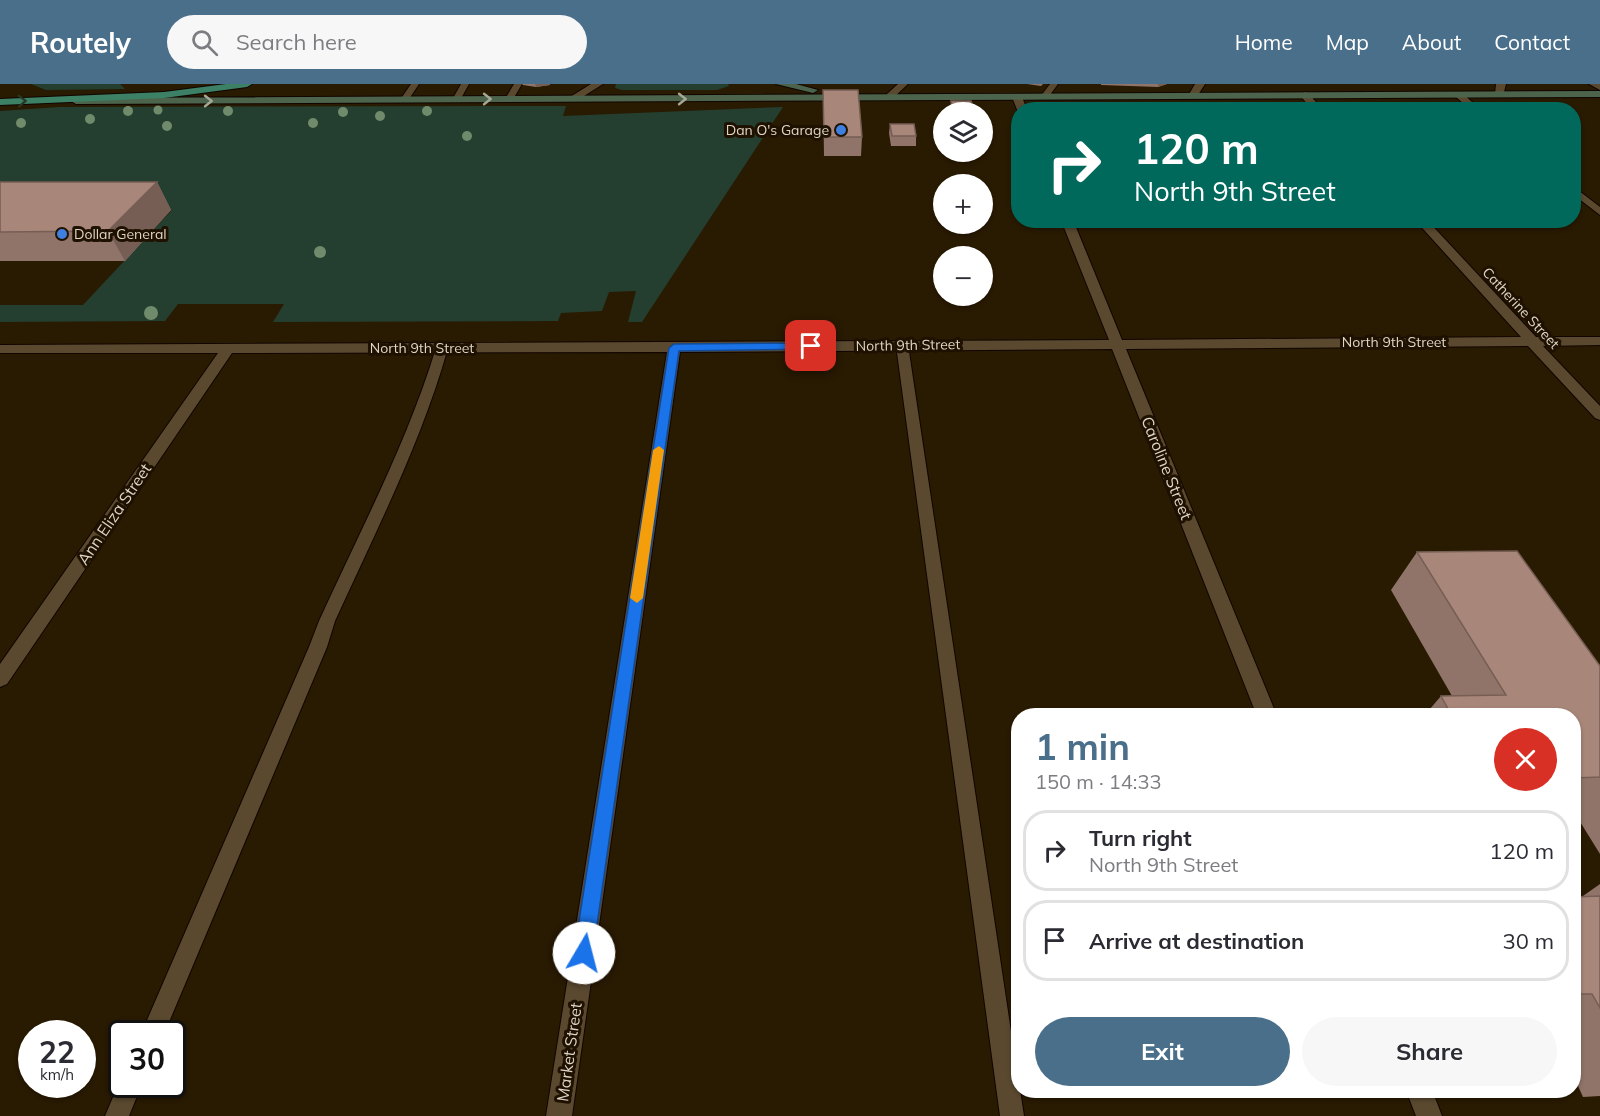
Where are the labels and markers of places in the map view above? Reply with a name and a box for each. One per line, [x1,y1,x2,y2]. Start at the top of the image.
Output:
place label: Dan O's Garage [726,121,829,139]
marker: Dan O's Garage [834,123,848,137]
place label: Dollar General [74,225,167,243]
marker: Dollar General [55,227,69,241]
pin [785,320,836,371]

